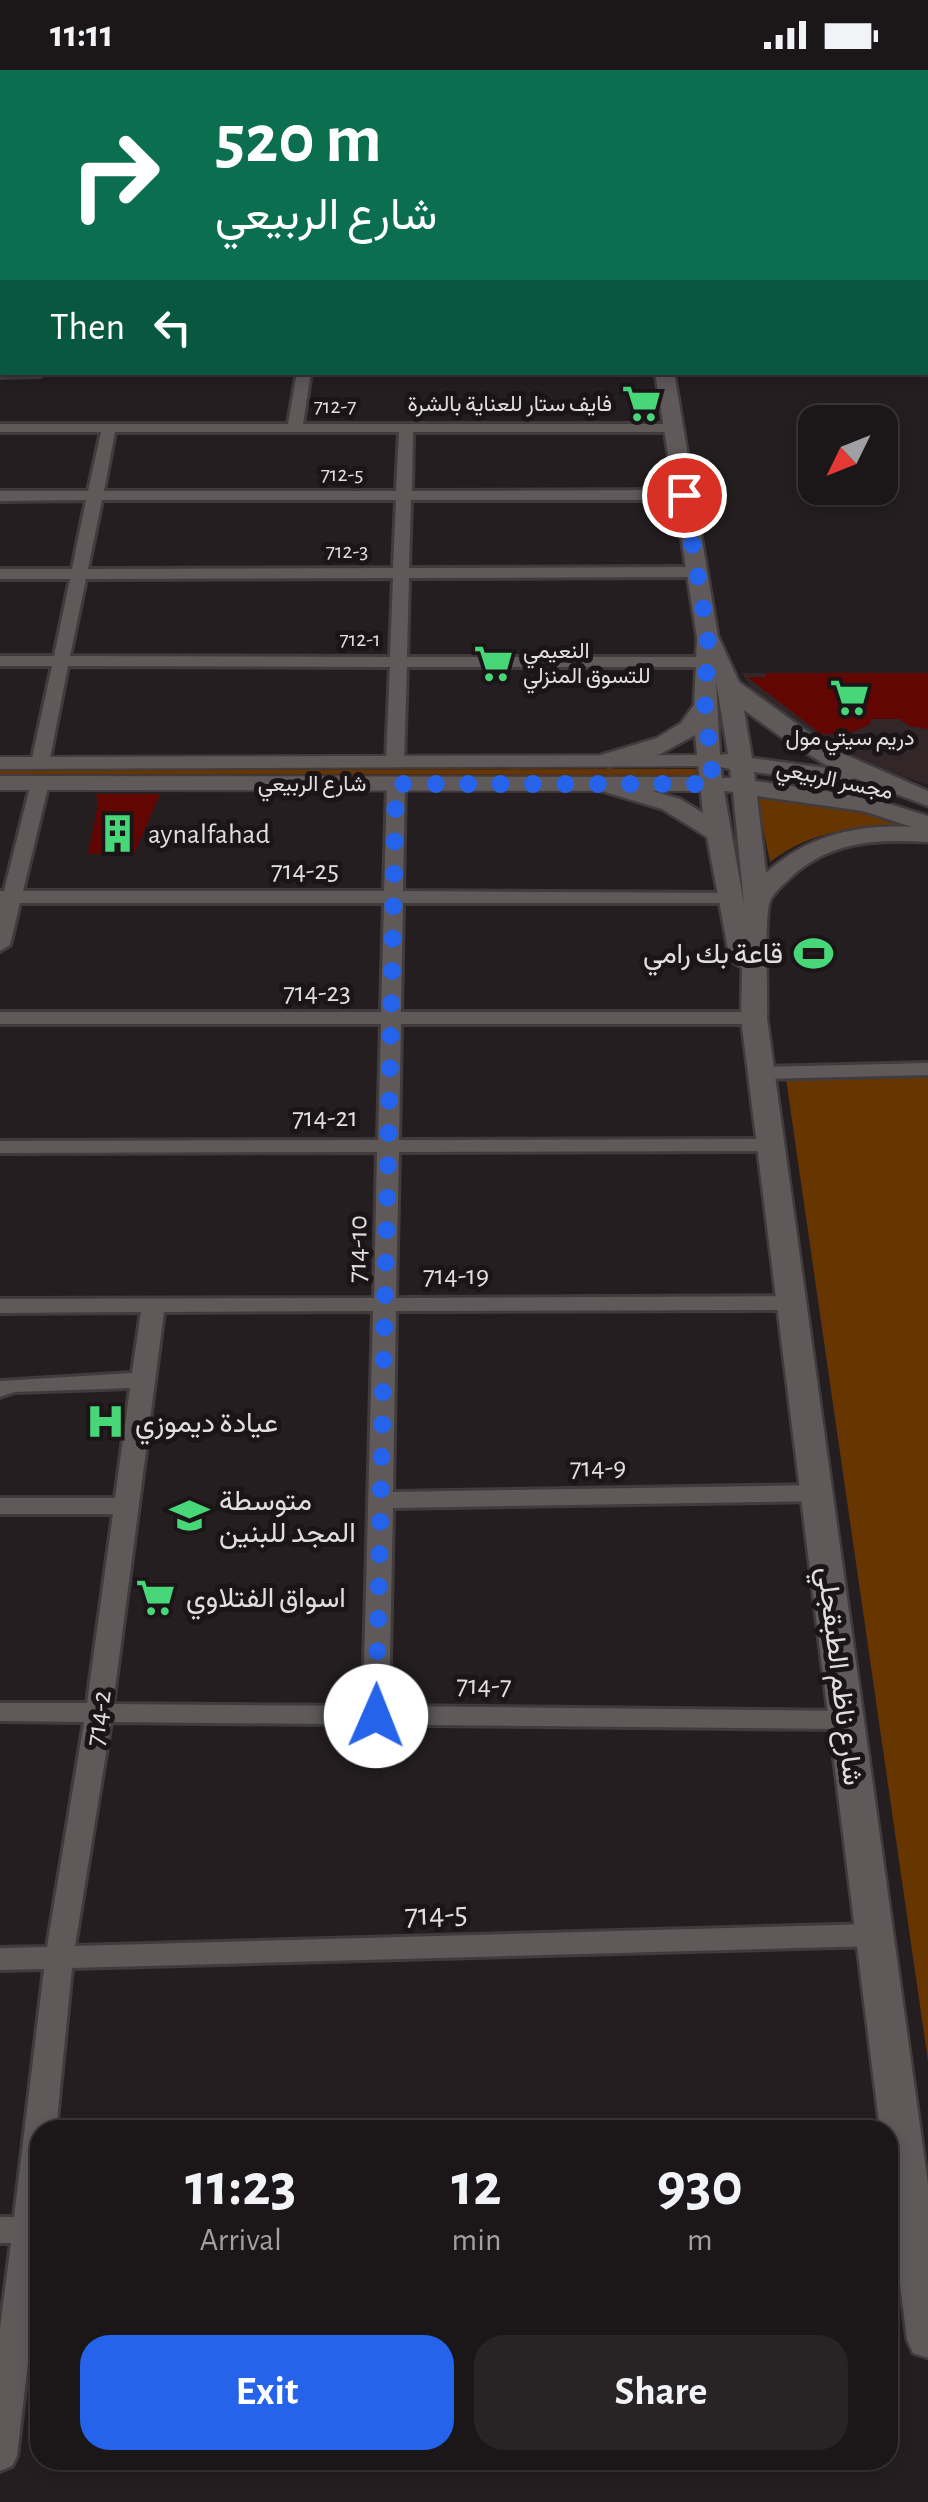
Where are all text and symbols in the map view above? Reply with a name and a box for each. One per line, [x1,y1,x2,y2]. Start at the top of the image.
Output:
text: 11:11 [50,16,113,54]
text: 520 m [215,105,382,175]
icon: right [50,110,180,240]
text: شارع الربيعي [215,193,437,238]
icon: left [145,300,200,355]
text: Then [50,309,125,347]
supermarket icon: فايف ستار للعناية بالشرة [621,382,663,424]
place label: فايف ستار للعناية بالشرة [407,393,612,417]
street label: 712-7 [314,395,356,417]
north arrow [798,405,898,505]
map controls [798,405,898,505]
pin [642,453,727,538]
street label: 712-5 [321,463,363,485]
icon: arrive [657,468,712,523]
street label: 712-3 [326,540,368,562]
street label: 712-1 [339,628,381,650]
place label: النعيمي للتسوق المنزلي [523,640,651,694]
supermarket icon: النعيمي للتسوق المنزلي [472,642,514,684]
supermarket icon: دريم سيتي مول [829,677,871,719]
place label: دريم سيتي مول [785,727,915,756]
street label: مجسر الربيعي [773,757,895,810]
street label: شارع الربيعي [258,773,366,802]
building icon: aynalfahad [97,812,139,854]
place label: aynalfahad [148,821,270,849]
street label: 714-25 [271,857,339,885]
sports icon: قاعة بك رامي [792,932,834,974]
place label: قاعة بك رامي [643,941,783,976]
street label: 714-23 [283,979,351,1007]
street label: 714-21 [292,1104,358,1132]
street label: 714-10 [343,1215,373,1283]
street label: 714-19 [423,1262,489,1290]
hospital icon: عيادة ديموزي [84,1401,126,1443]
place label: عيادة ديموزي [135,1410,278,1445]
street label: 714-9 [570,1454,627,1482]
place label: متوسطة المجد للبنين [219,1488,356,1549]
school or university icon: متوسطة المجد للبنين [168,1495,210,1537]
street label: شارع ناظم الطبقجلي [805,1565,866,1788]
supermarket icon: اسواق الفتلاوي [135,1576,177,1618]
place label: اسواق الفتلاوي [186,1585,346,1620]
position arrow [324,1664,428,1768]
street label: 714-7 [456,1672,512,1700]
street label: 714-2 [81,1689,117,1748]
street label: 714-5 [404,1897,468,1931]
text: 11:23 [185,2156,296,2216]
text: 12 [452,2156,501,2216]
text: 930 [657,2156,743,2216]
text: Arrival [200,2224,282,2256]
text: min [452,2224,501,2256]
text: m [687,2224,713,2256]
button: Exit [80,2335,454,2450]
button: Share [474,2335,848,2450]

